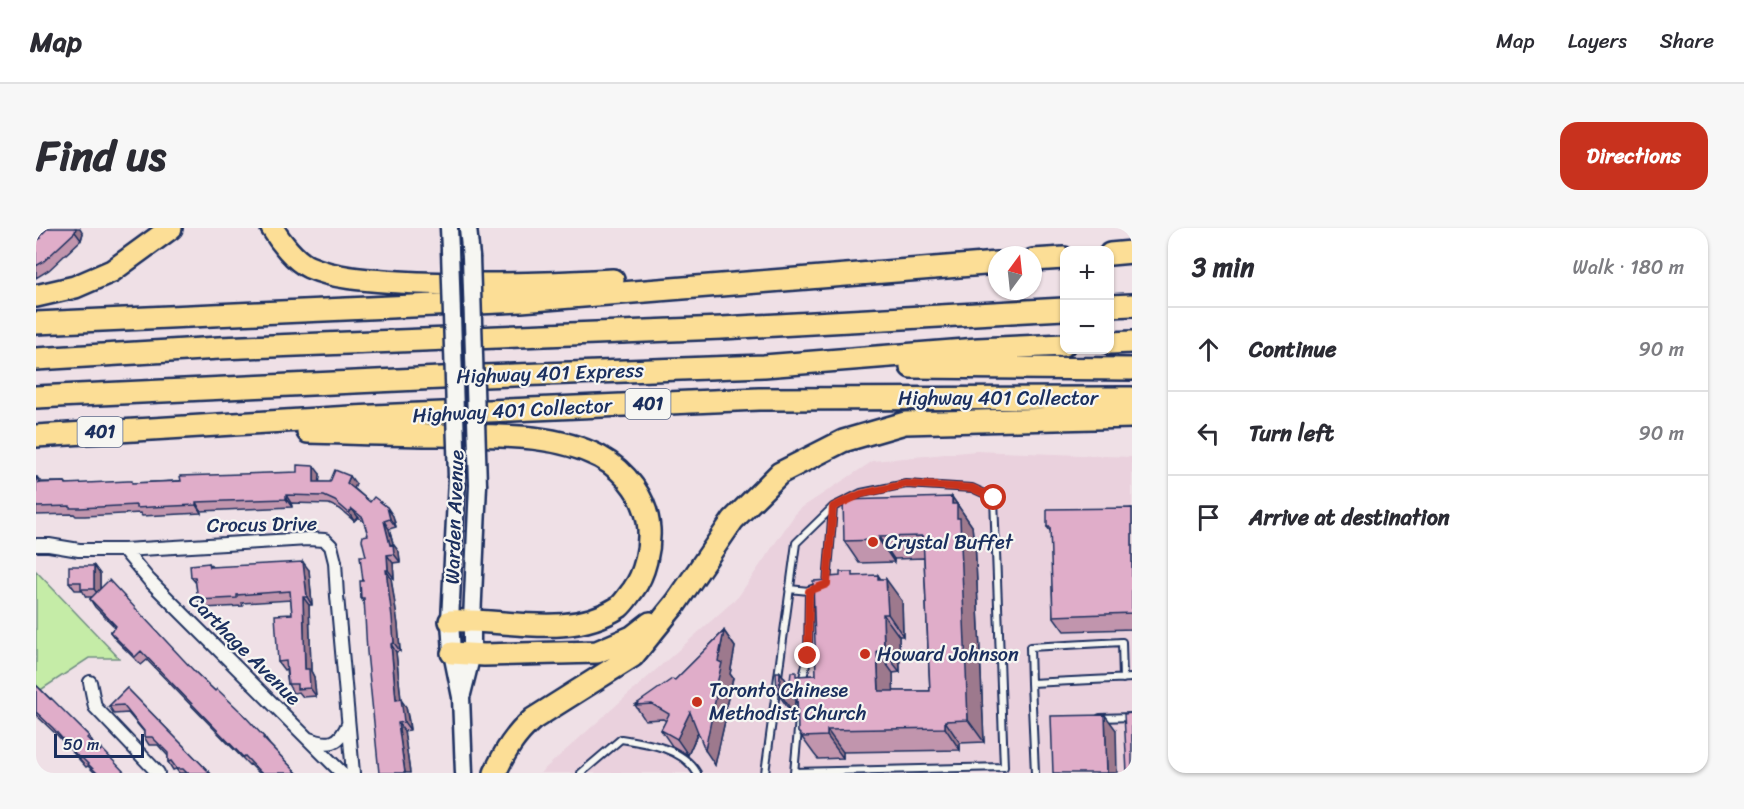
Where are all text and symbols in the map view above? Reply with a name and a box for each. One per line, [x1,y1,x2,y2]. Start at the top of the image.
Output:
text: Map [30,17,82,66]
text: Map [1496,22,1535,60]
text: Layers [1568,22,1627,60]
text: Share [1660,22,1714,60]
text: Find us [36,119,166,193]
button: Directions [1560,122,1708,190]
text: 3 min [1192,244,1254,290]
north arrow [988,246,1042,300]
map controls [1060,246,1114,354]
button: + [1060,246,1114,300]
text: Walk · 180 m [1573,250,1684,285]
button: − [1060,300,1114,354]
text: Continue [1249,330,1337,369]
text: 90 m [1639,332,1684,367]
icon: ahead [1192,333,1225,366]
street label: Highway 401 Express [456,353,645,394]
street label: Highway 401 Collector [898,381,1100,416]
street label: Highway 401 Collector [411,388,614,433]
road number: 401 [626,389,670,419]
text: Turn left [1249,414,1334,453]
text: 90 m [1639,416,1684,451]
road number: 401 [78,417,122,447]
icon: left [1192,417,1225,450]
street label: Warden Avenue [435,449,474,585]
route start [980,484,1006,510]
text: Arrive at destination [1249,498,1450,537]
icon: arrive [1192,501,1225,534]
street label: Crocus Drive [207,506,317,543]
place label: Crystal Buffet [885,525,1014,560]
marker: Crystal Buffet [866,535,880,549]
street label: Carthage Avenue [180,584,310,715]
place label: Howard Johnson [877,637,1019,672]
route end [794,642,820,668]
marker: Howard Johnson [858,647,872,661]
place label: Toronto Chinese Methodist Church [709,673,867,731]
marker: Toronto Chinese Methodist Church [690,695,704,709]
text: 50 m [63,730,99,759]
scale bar [54,731,144,758]

